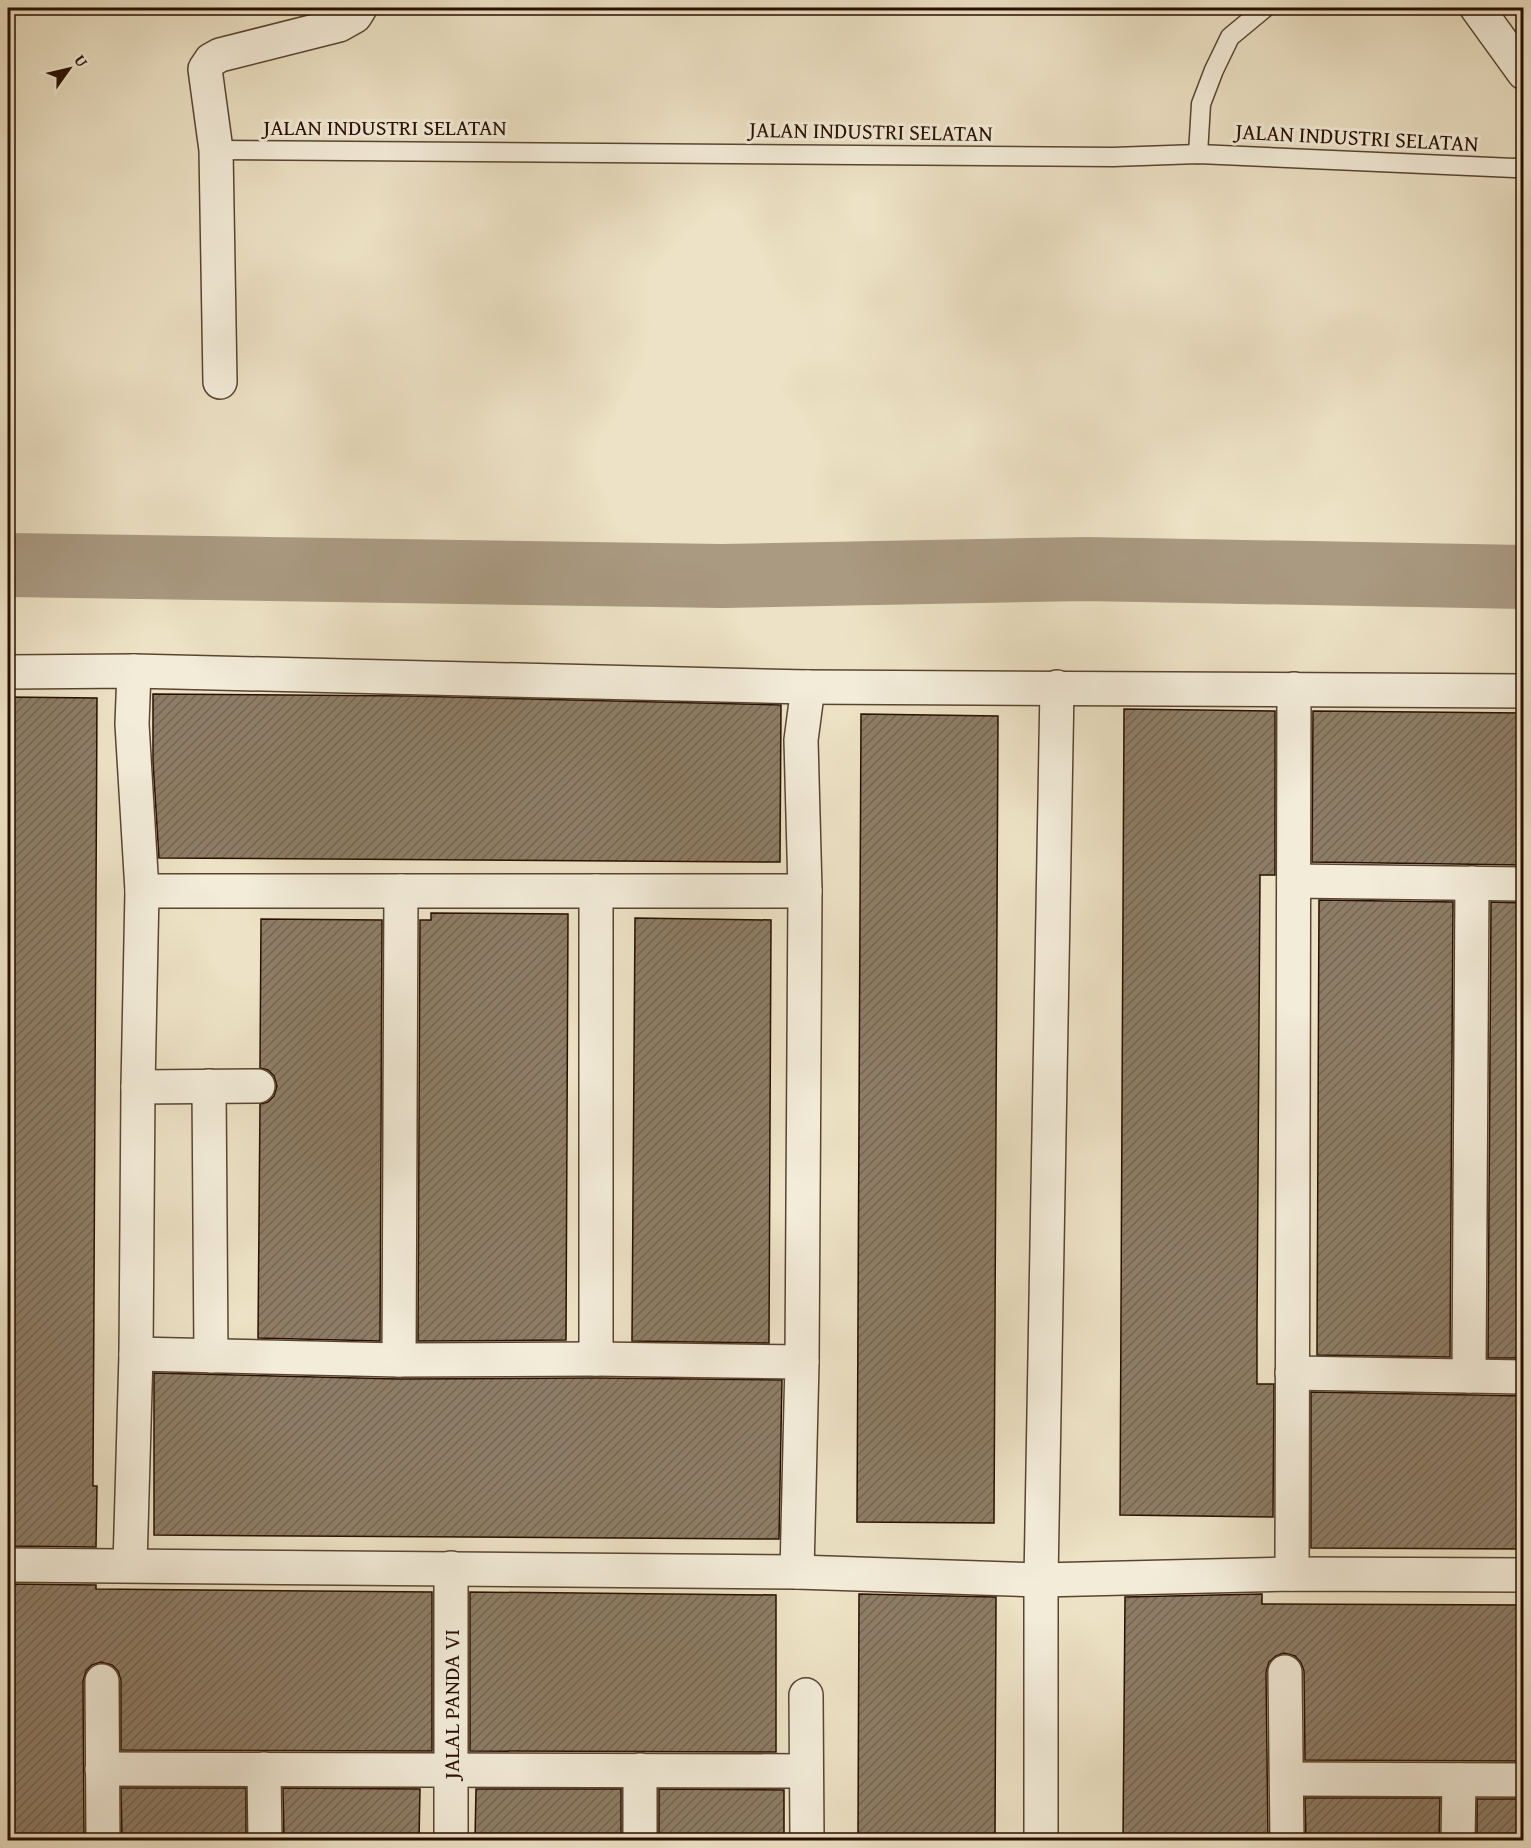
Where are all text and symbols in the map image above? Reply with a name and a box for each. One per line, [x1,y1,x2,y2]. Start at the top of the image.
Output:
north arrow [39,39,99,99]
text: U [68,49,95,72]
street label: JALAN INDUSTRI SELATAN [260,111,507,143]
street label: JALAN INDUSTRI SELATAN [746,113,993,149]
street label: JALAN INDUSTRI SELATAN [1232,114,1479,159]
street label: JALAL PANDA VI [435,1629,467,1782]

